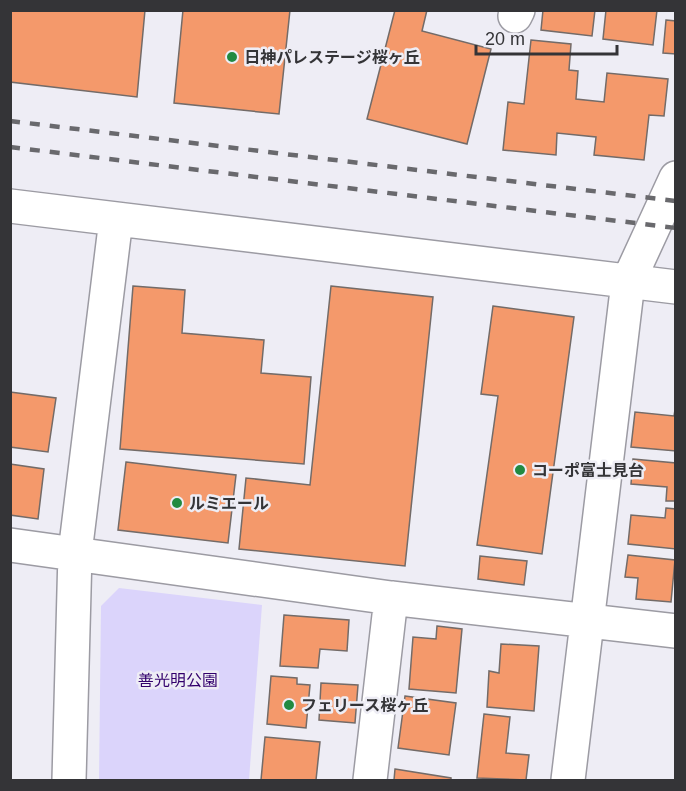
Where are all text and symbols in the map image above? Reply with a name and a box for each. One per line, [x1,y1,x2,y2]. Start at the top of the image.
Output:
scale bar [476,18,617,56]
text: 20 m [485,29,525,49]
place label: 日神パレステージ桜ヶ丘 [244,48,420,66]
marker: 日神パレステージ桜ヶ丘 [225,50,239,64]
place label: コーポ富士見台 [532,462,644,479]
marker: コーポ富士見台 [513,463,527,477]
place label: ルミエール [189,495,269,512]
marker: ルミエール [170,496,184,510]
park label: 善光明公園 [138,672,218,689]
place label: フェリース桜ヶ丘 [301,697,428,714]
marker: フェリース桜ヶ丘 [282,698,296,712]

